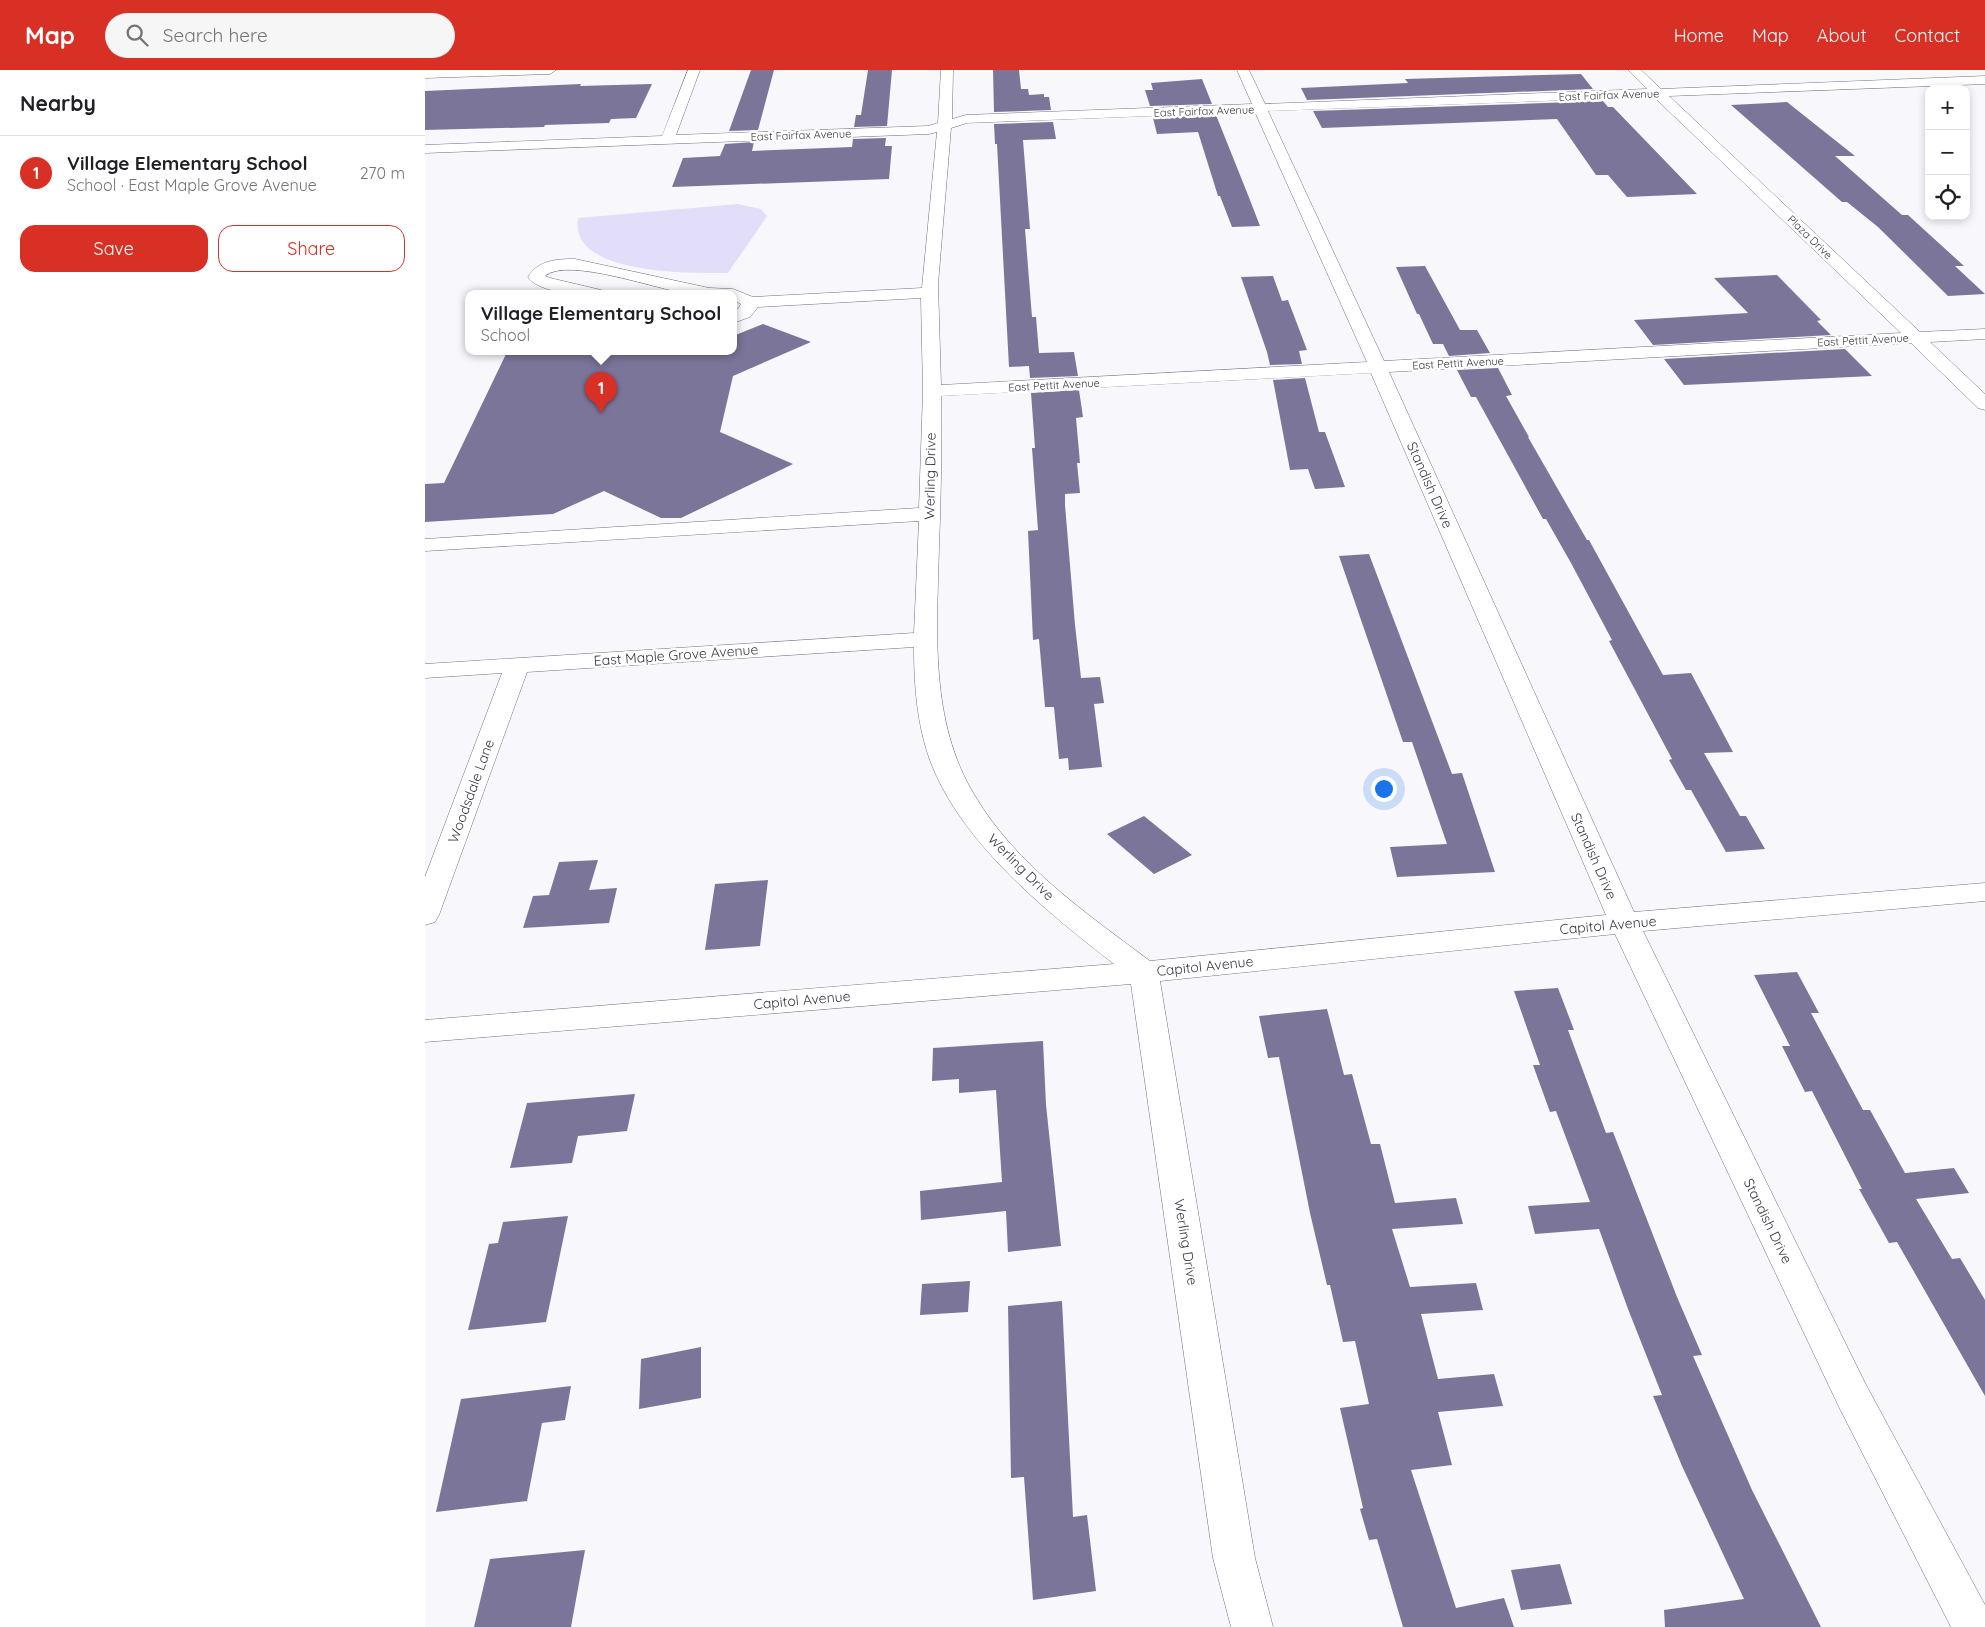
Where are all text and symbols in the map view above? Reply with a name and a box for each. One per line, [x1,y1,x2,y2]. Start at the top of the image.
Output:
search box [105,13,455,58]
text: Map [25,20,75,50]
icon: search [123,21,151,49]
text: Search here [163,23,268,47]
text: Home [1674,24,1724,47]
text: Map [1752,24,1789,47]
text: About [1817,24,1867,47]
text: Contact [1895,24,1960,47]
map controls [1925,85,1970,220]
button: + [1925,85,1970,130]
street label: East Fairfax Avenue [1558,86,1660,104]
text: Nearby [20,90,96,116]
street label: East Fairfax Avenue [1153,102,1255,120]
street label: East Fairfax Avenue [750,126,852,144]
button: − [1925,130,1970,175]
text: Village Elementary School [67,151,308,175]
text: 1 [33,163,39,183]
text: 270 m [360,163,405,183]
text: School · East Maple Grove Avenue [67,175,317,195]
button: locate [1925,175,1970,220]
street label: Plaza Drive [1785,212,1835,262]
button: Save [20,225,208,272]
button: Share [218,225,405,272]
popup [465,290,737,355]
text: Village Elementary School [481,301,721,325]
text: School [481,325,530,345]
street label: East Pettit Avenue [1817,331,1909,349]
street label: East Pettit Avenue [1412,354,1504,372]
pin: 1 [585,372,617,413]
street label: East Pettit Avenue [1008,376,1100,394]
street label: Werling Drive [920,432,940,520]
street label: Standish Drive [1403,439,1457,531]
street label: East Maple Grove Avenue [593,640,759,670]
street label: Woodsdale Lane [444,737,498,845]
your location [1371,776,1397,802]
street label: Standish Drive [1567,810,1621,902]
street label: Werling Drive [984,830,1058,904]
street label: Capitol Avenue [1559,912,1657,938]
street label: Capitol Avenue [1156,952,1254,980]
street label: Capitol Avenue [753,987,851,1013]
street label: Standish Drive [1740,1175,1796,1267]
street label: Werling Drive [1170,1198,1202,1287]

